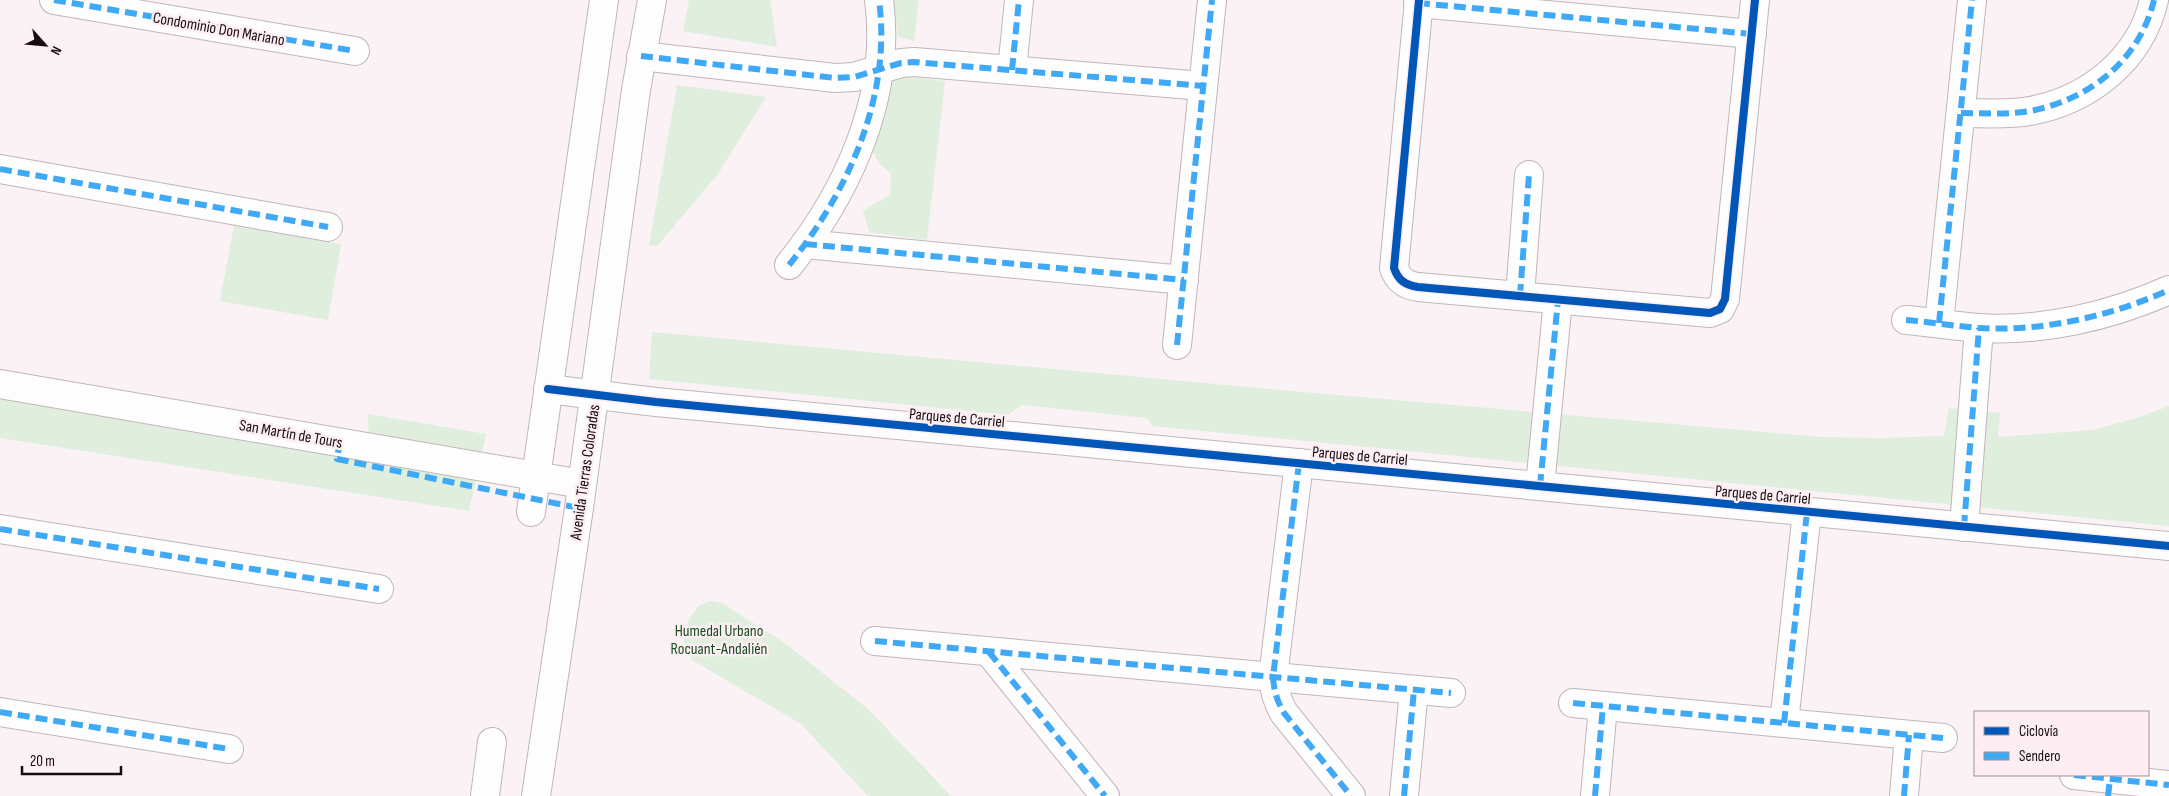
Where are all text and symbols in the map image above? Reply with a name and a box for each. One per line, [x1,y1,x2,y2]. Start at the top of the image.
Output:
street label: Condominio Don Mariano [151,9,286,50]
north arrow [20,20,70,70]
text: N [47,43,65,58]
street label: Avenida Tierras Coloradas [566,403,604,542]
street label: Parques de Carriel [908,405,1006,432]
street label: San Martín de Tours [238,416,344,453]
street label: Parques de Carriel [1311,443,1409,470]
street label: Parques de Carriel [1714,482,1812,509]
park label: Humedal Urbano Rocuant-Andalién [671,622,767,659]
legend [1974,711,2149,776]
text: Ciclovía [2019,722,2059,741]
scale bar [22,744,121,776]
text: Sendero [2019,747,2060,766]
text: 20 m [30,752,55,771]

